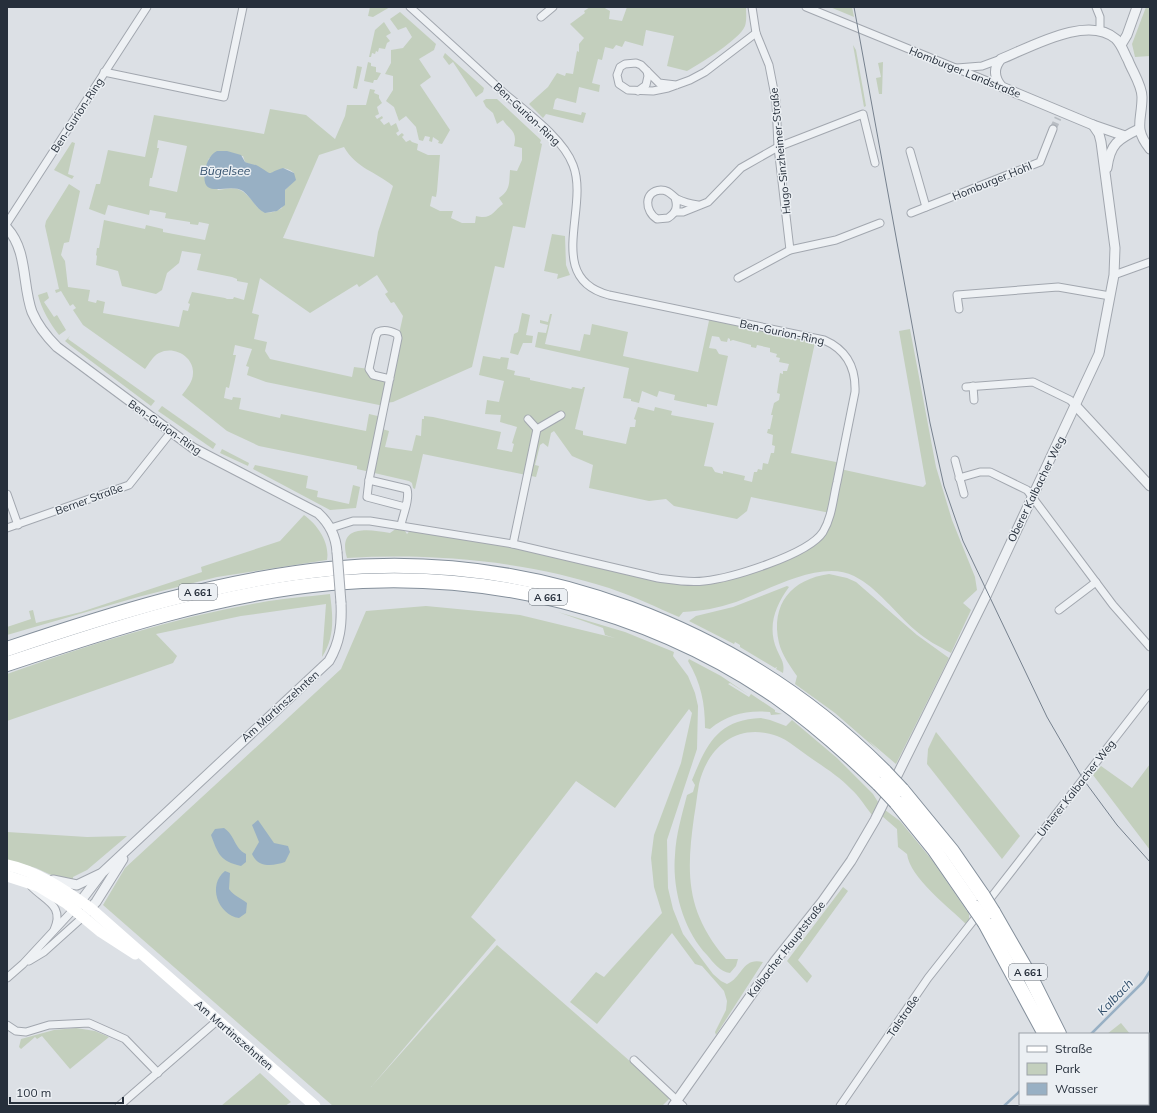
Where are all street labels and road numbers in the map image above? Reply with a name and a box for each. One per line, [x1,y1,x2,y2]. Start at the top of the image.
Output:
street label: Homburger Landstraße [907,43,1023,101]
street label: Ben-Gurion-Ring [48,75,106,155]
street label: Ben-Gurion-Ring [491,79,563,149]
street label: Hugo-Sinzheimer-Straße [766,87,794,215]
street label: Homburger Hohl [950,159,1034,203]
street label: Ben-Gurion-Ring [738,316,826,348]
street label: Ben-Gurion-Ring [126,396,204,458]
street label: Oberer Kalbacher Weg [1004,434,1068,544]
street label: Berner Straße [53,480,125,518]
road number: A 661 [179,584,217,600]
road number: A 661 [529,589,567,605]
street label: Am Martinszehnten [238,667,322,745]
street label: Unterer Kalbacher Weg [1034,737,1118,839]
street label: Kalbacher Hauptstraße [744,898,828,1000]
road number: A 661 [1009,964,1047,980]
street label: Talstraße [884,992,922,1040]
street label: Am Martinszehnten [192,997,276,1073]

